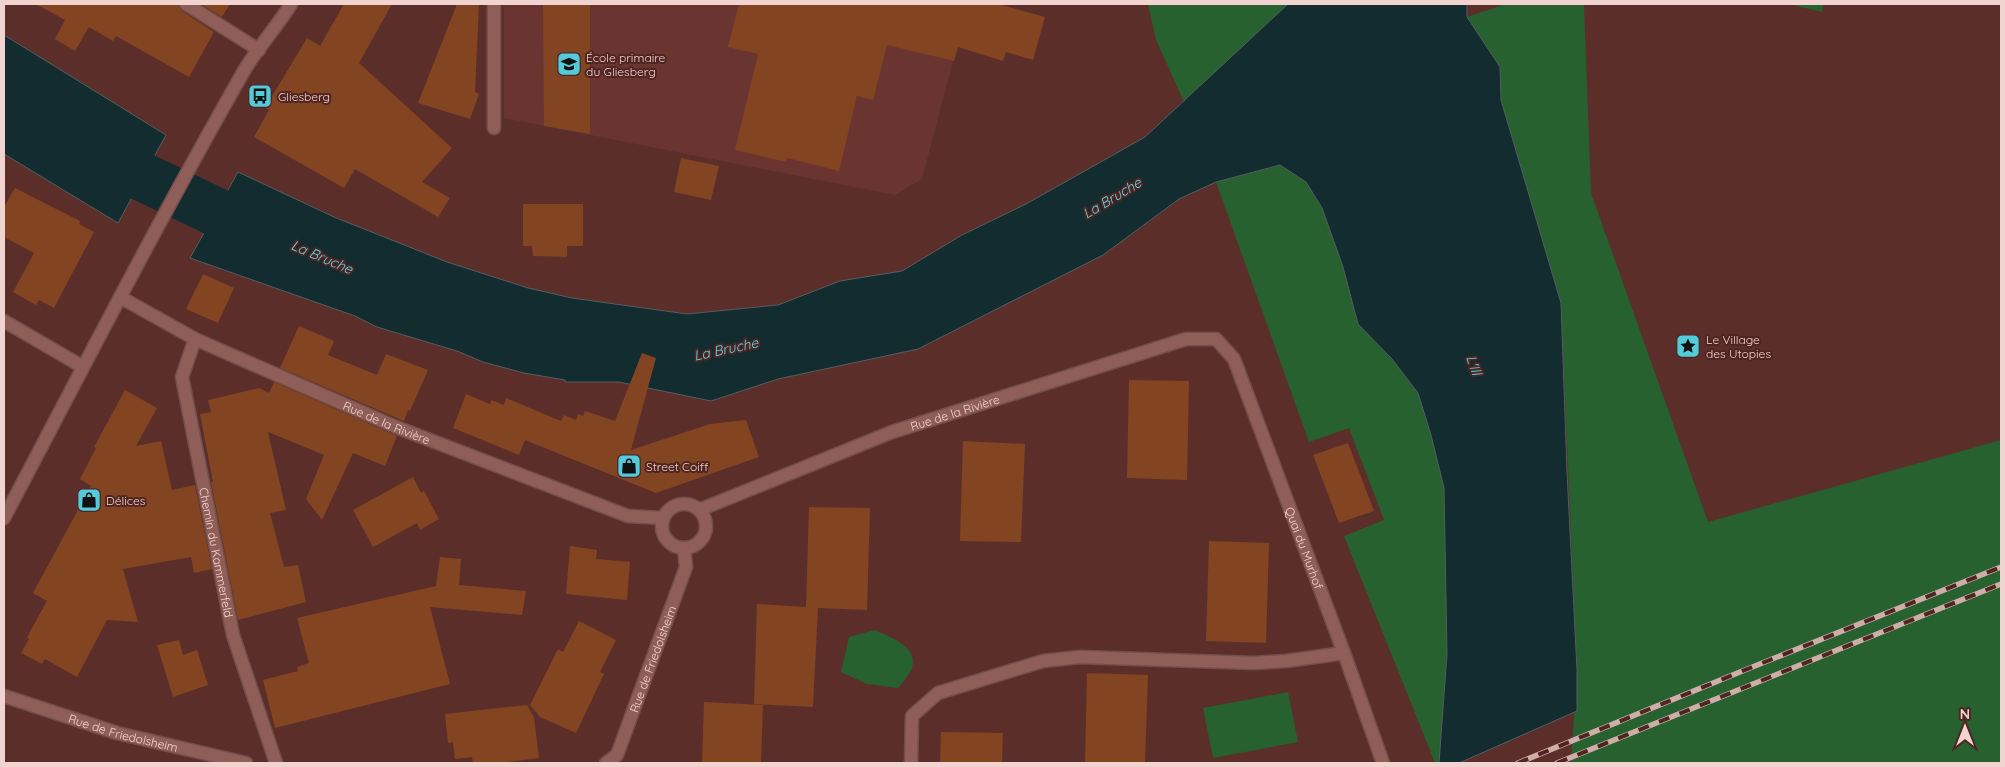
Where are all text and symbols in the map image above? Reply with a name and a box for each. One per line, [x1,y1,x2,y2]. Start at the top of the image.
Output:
place label: École primaire du Gliesberg [586,50,666,79]
school or university icon: École primaire du Gliesberg [556,51,582,77]
bus stop icon: Gliesberg [247,83,273,109]
place label: Gliesberg [278,89,330,104]
water label: La Bruche [1079,173,1146,223]
water label: La Bruche [288,236,357,278]
place label: Le Village des Utopies [1706,332,1771,361]
water label: La Bruche [692,333,761,365]
place icon: Le Village des Utopies [1675,333,1701,359]
water label: L'Ill [1462,353,1486,379]
street label: Rue de la Rivière [908,391,1002,433]
street label: Rue de la Rivière [341,397,433,447]
shop icon: Street Coiff [616,453,642,479]
place label: Street Coiff [646,459,709,474]
street label: Chemin du Kammerfeld [197,486,237,619]
shop icon: Délices [76,487,102,513]
place label: Délices [106,493,146,508]
street label: Quai du Murhof [1282,505,1327,592]
street label: Rue de Friedolsheim [626,603,679,714]
north arrow [1940,702,1990,752]
text: N [1960,705,1970,723]
street label: Rue de Friedolsheim [67,710,180,754]

